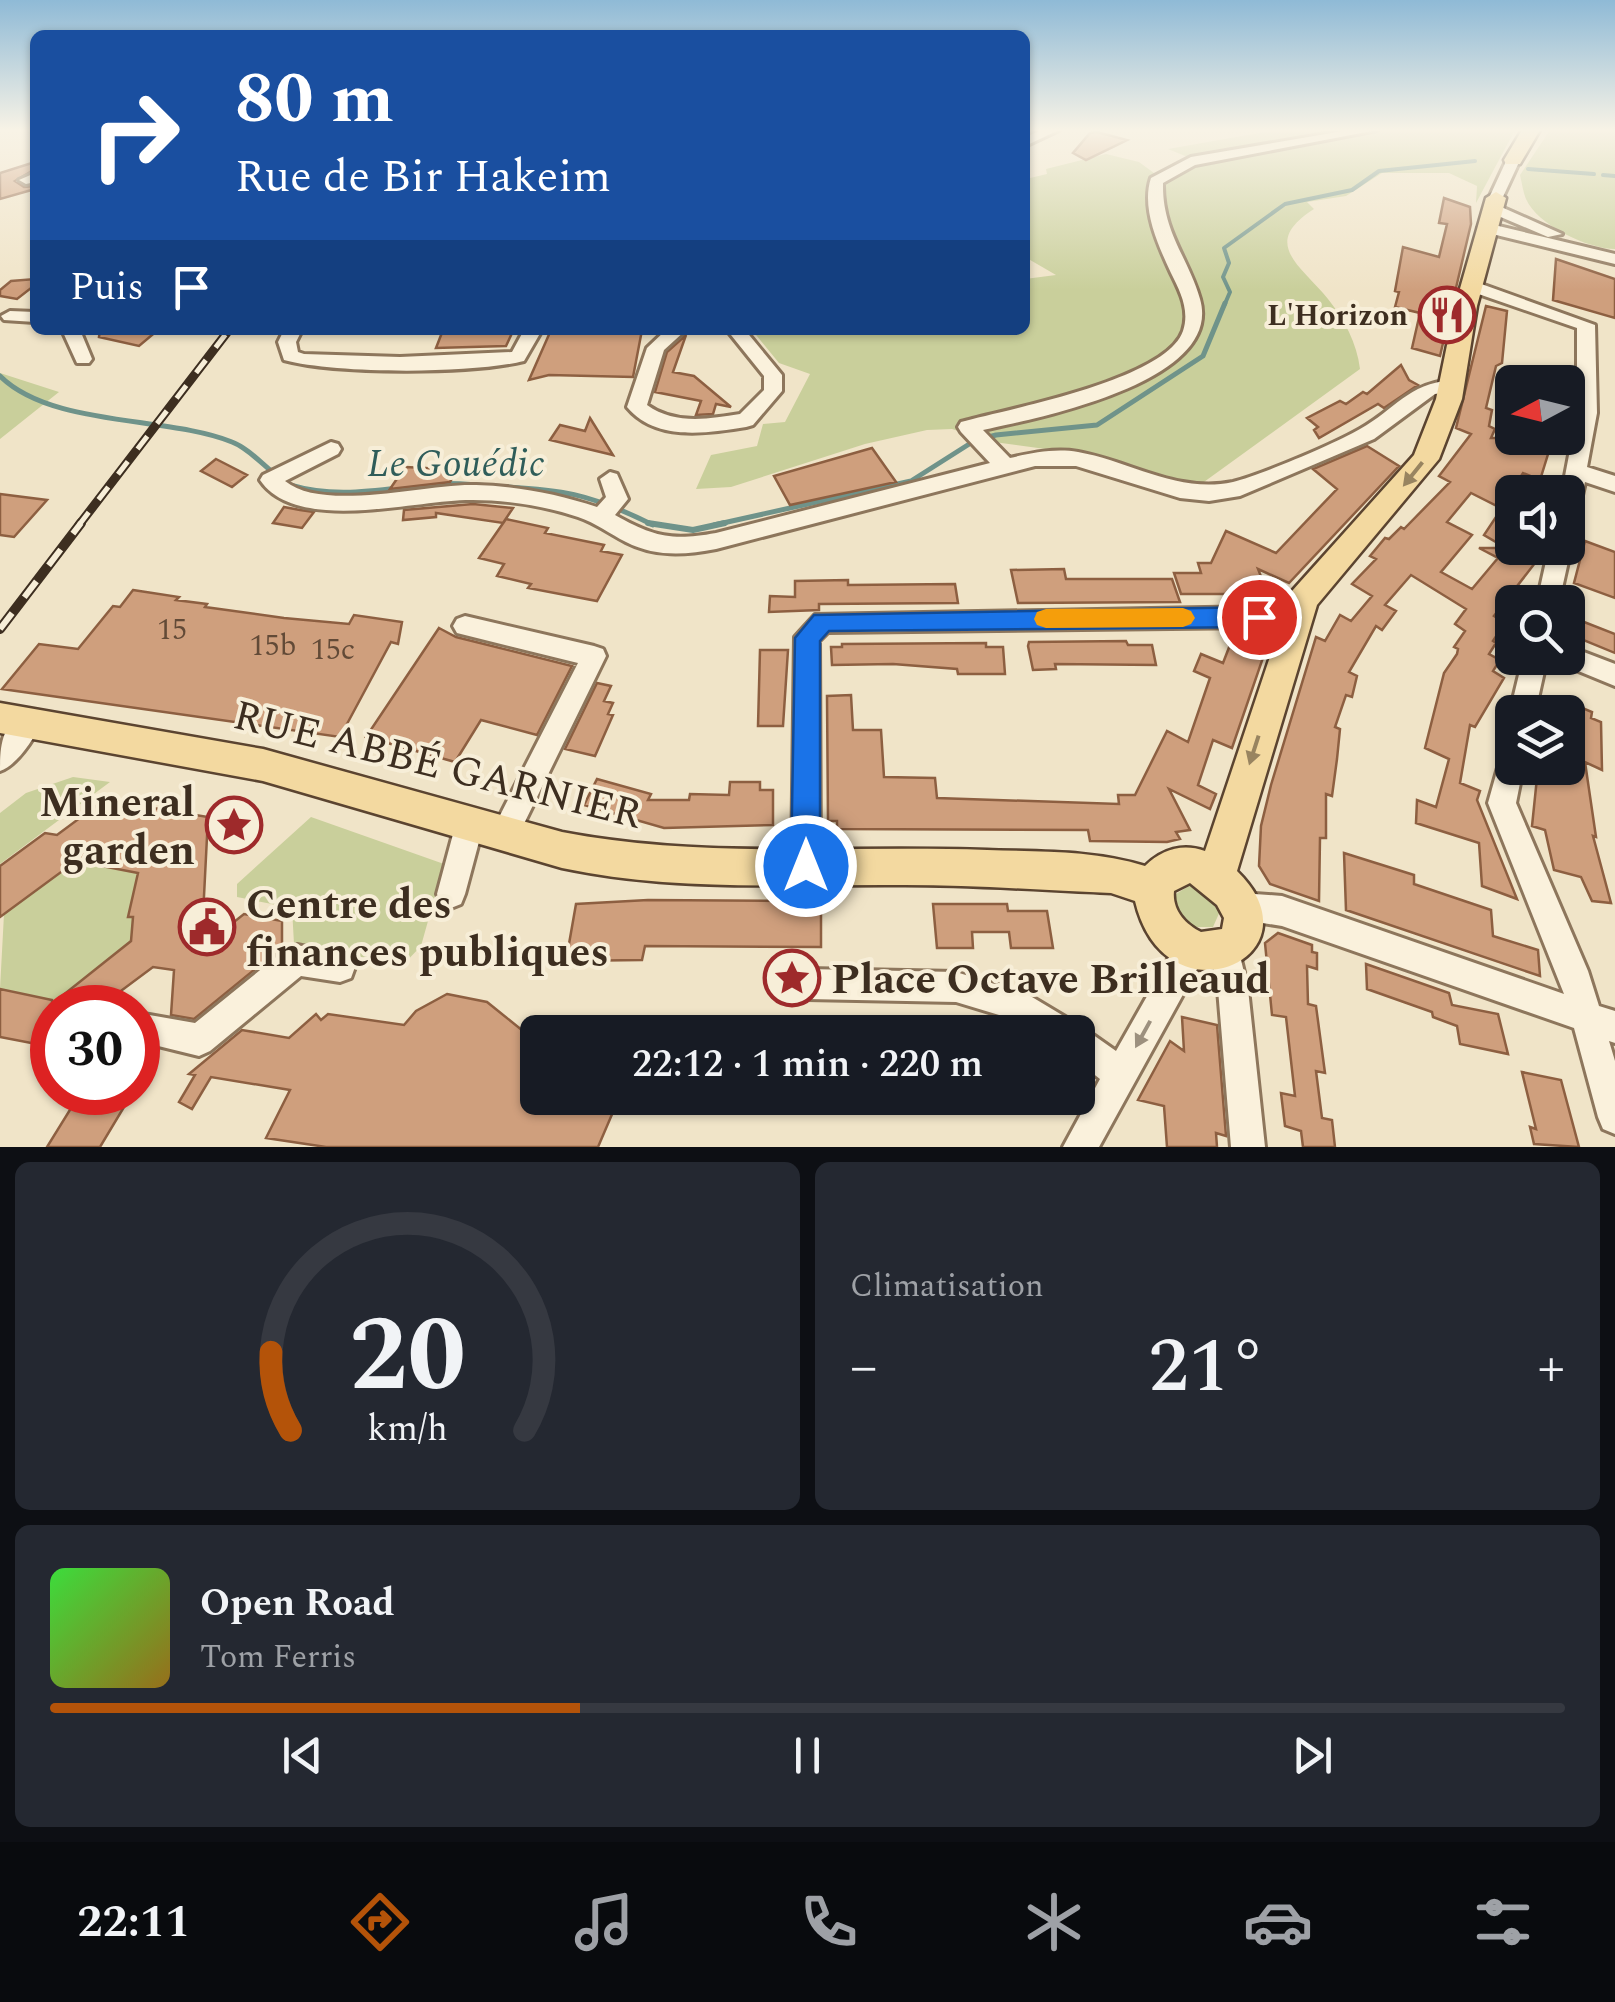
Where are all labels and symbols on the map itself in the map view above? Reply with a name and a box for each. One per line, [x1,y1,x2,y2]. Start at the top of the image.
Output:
restaurant icon: L'Horizon [1417,285,1477,345]
place label: L'Horizon [1267,293,1408,339]
north arrow [1495,365,1585,455]
water label: Le Gouédic [367,436,545,494]
one-way arrow [1403,462,1424,487]
pin [1217,575,1302,660]
house number: 15 [157,607,187,653]
house number: 15b [250,623,296,669]
house number: 15c [311,627,355,673]
street label: RUE ABBÉ GARNIER [227,684,648,847]
one-way arrow [1246,735,1261,765]
place label: Mineral garden [39,772,195,883]
place icon: Mineral garden [204,795,264,855]
position arrow [754,814,858,918]
place label: Centre des finances publiques [246,874,609,985]
public building icon: Centre des finances publiques [177,897,237,957]
place icon: Place Octave Brilleaud [762,948,822,1008]
place label: Place Octave Brilleaud [831,949,1270,1012]
speed limit sign: 30 [30,985,160,1115]
one-way arrow [1135,1020,1153,1048]

